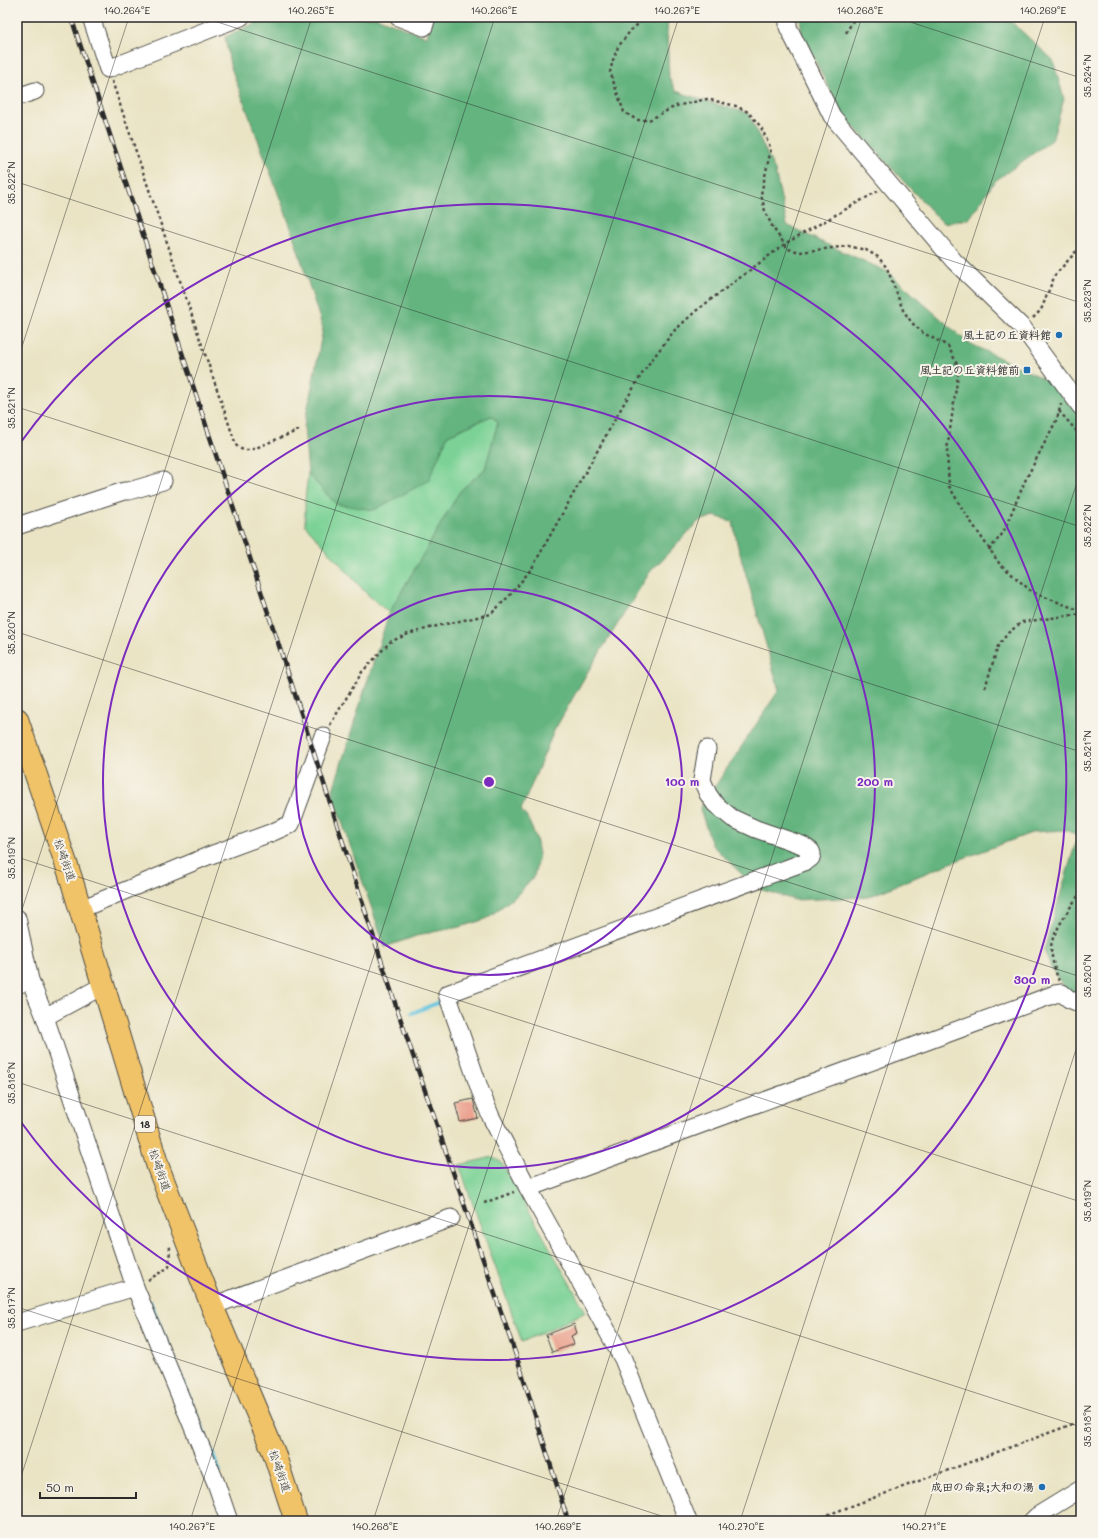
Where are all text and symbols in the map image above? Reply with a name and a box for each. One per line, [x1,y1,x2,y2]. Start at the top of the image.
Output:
text: 140.264°E [104,3,151,17]
text: 140.265°E [288,3,335,17]
text: 140.266°E [471,3,518,17]
text: 140.267°E [654,3,700,17]
text: 140.268°E [837,3,884,17]
text: 140.269°E [1020,3,1067,17]
text: 35.824°N [1080,54,1094,98]
text: 35.822°N [4,161,18,205]
text: 35.823°N [1080,279,1094,323]
place label: 風土記の丘資料館 [963,327,1051,342]
marker: 風土記の丘資料館 [1054,330,1064,340]
place label: 風土記の丘資料館前 [920,362,1019,377]
marker: 風土記の丘資料館前 [1022,365,1032,375]
text: 35.821°N [4,387,18,429]
text: 35.822°N [1080,504,1094,548]
text: 35.820°N [4,611,18,655]
text: 35.821°N [1080,730,1094,772]
text: 100 m [665,773,699,789]
text: 200 m [857,773,893,789]
centre of rings [482,775,496,789]
text: 35.819°N [4,837,18,879]
street label: 松崎街道 [51,837,80,883]
text: 35.820°N [1080,954,1094,998]
text: 300 m [1014,971,1050,987]
text: 35.818°N [4,1062,18,1104]
road number: 18 [135,1116,155,1132]
street label: 松崎街道 [146,1147,175,1193]
text: 35.819°N [1080,1180,1094,1222]
text: 35.817°N [4,1287,18,1329]
text: 35.818°N [1080,1405,1094,1447]
street label: 松崎街道 [266,1448,295,1494]
scale bar [40,1474,136,1500]
text: 50 m [46,1479,74,1495]
place label: 成田の命泉;大和の湯 [931,1479,1034,1494]
marker: 成田の命泉;大和の湯 [1037,1482,1047,1492]
text: 140.267°E [169,1519,215,1533]
text: 140.268°E [352,1519,399,1533]
text: 140.269°E [535,1519,582,1533]
text: 140.270°E [718,1519,764,1533]
text: 140.271°E [902,1519,947,1533]

